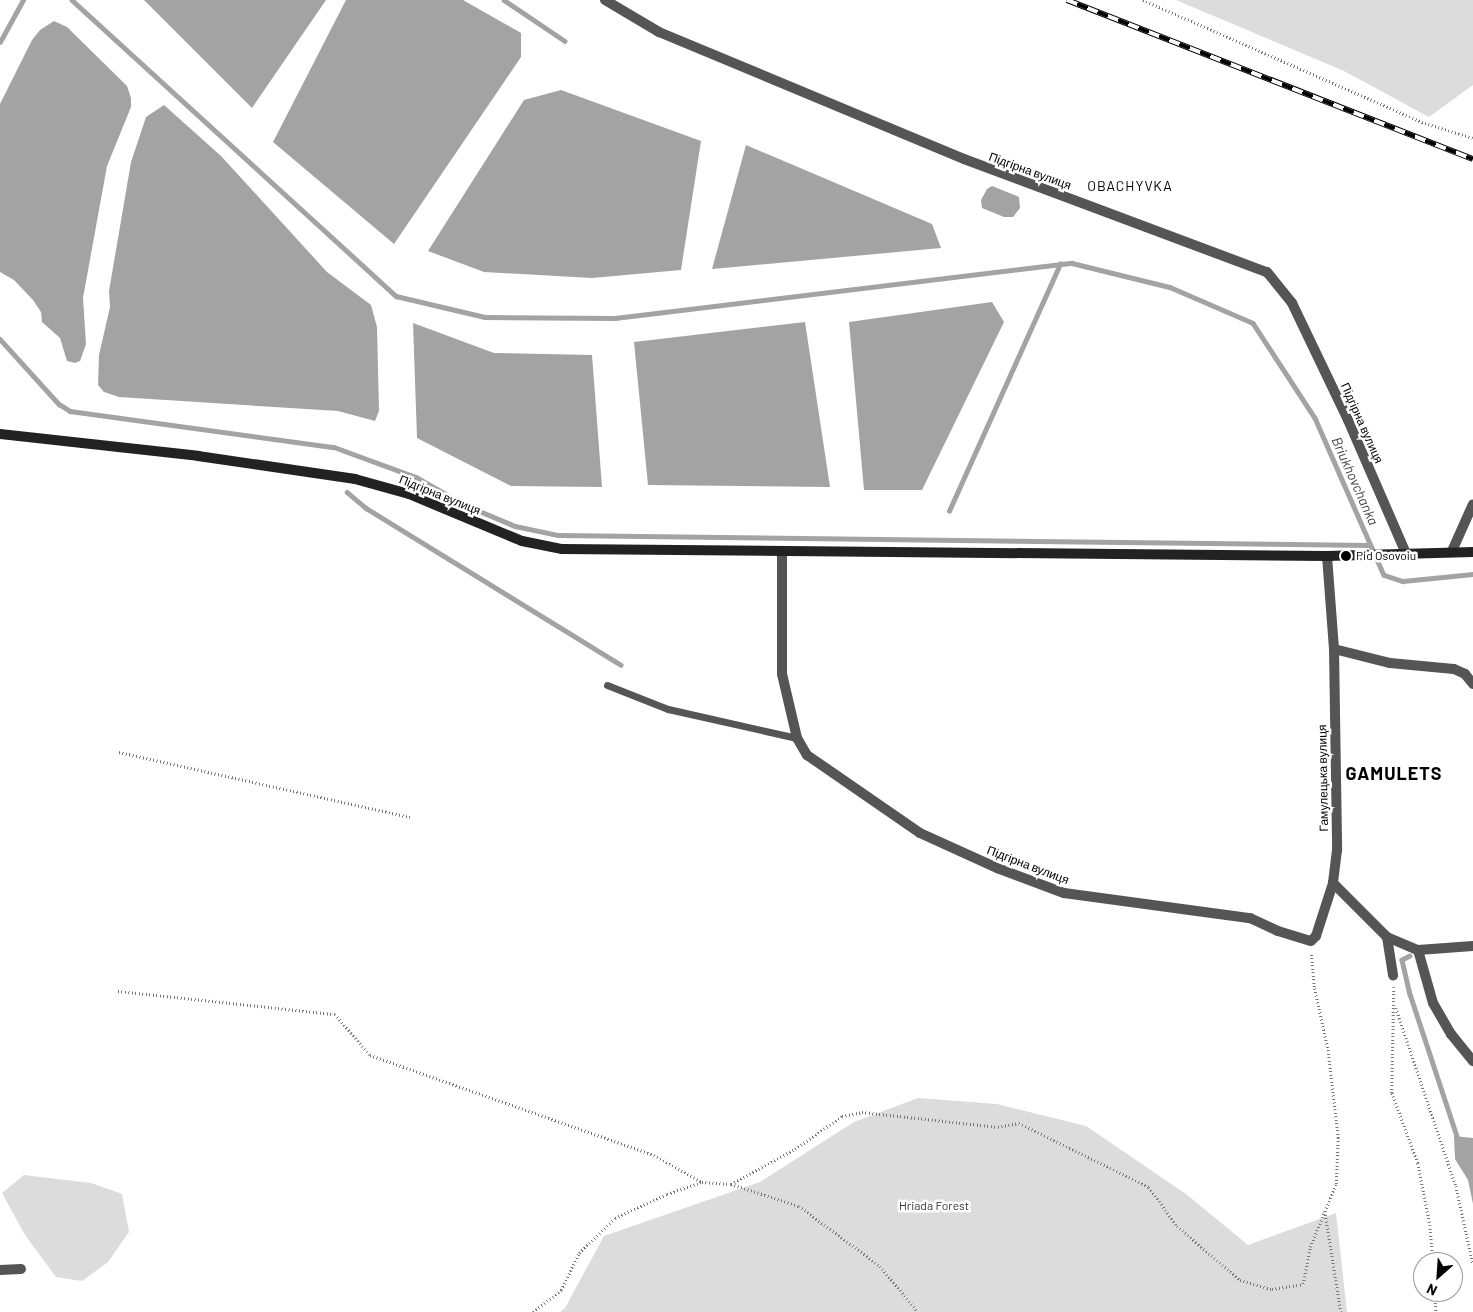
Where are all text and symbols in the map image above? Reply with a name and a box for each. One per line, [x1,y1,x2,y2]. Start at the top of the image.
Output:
street label: Підгірна вулиця [987,149,1073,193]
district label: OBACHYVKA [1086,178,1174,194]
street label: Підгірна вулиця [1338,380,1386,466]
water label: Briukhovchanka [1328,434,1382,528]
street label: Підгірна вулиця [397,472,483,518]
place label: Pid Osovoiu [1356,549,1416,563]
marker: Pid Osovoiu [1340,550,1352,562]
street label: Гамулецька вулиця [1315,724,1331,832]
district label: GAMULETS [1345,762,1443,784]
street label: Підгірна вулиця [985,843,1071,887]
park label: Hriada Forest [899,1199,969,1213]
north arrow [1413,1252,1463,1302]
text: N [1424,1280,1440,1300]

